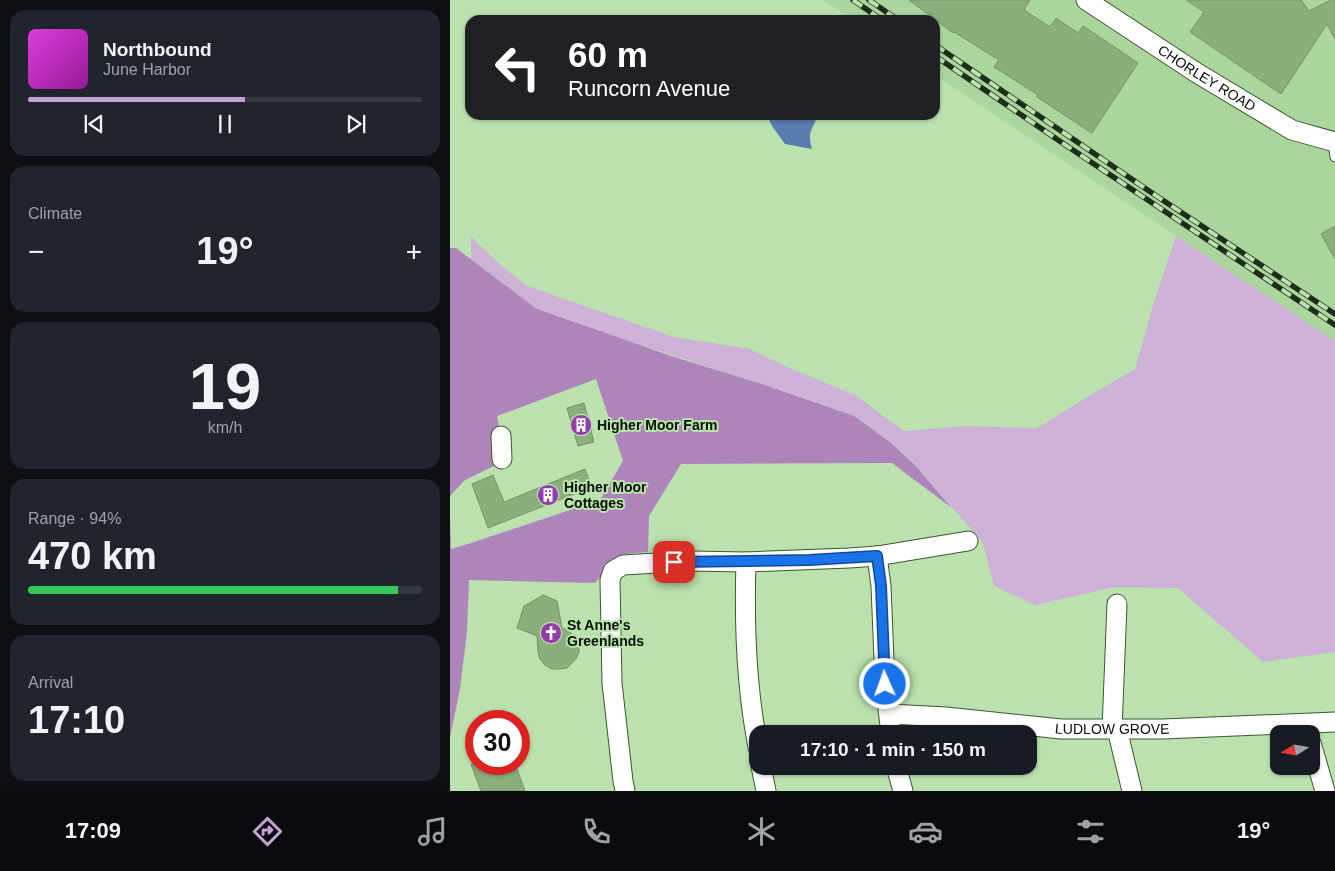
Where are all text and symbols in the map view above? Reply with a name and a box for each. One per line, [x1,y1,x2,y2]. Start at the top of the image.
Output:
icon: left [485,35,550,100]
text: 60 m [568,35,648,74]
text: Northbound [103,39,212,60]
street label: CHORLEY ROAD [1155,42,1259,114]
text: June Harbor [103,61,191,78]
text: Runcorn Avenue [568,76,730,101]
icon: previous [80,110,108,138]
icon: pause [211,110,239,138]
icon: next [342,110,370,138]
text: Climate [28,205,82,222]
text: 19° [196,230,254,272]
text: − [28,236,44,267]
text: + [406,236,422,267]
text: 19 [189,350,261,423]
building icon: Higher Moor Farm [569,413,593,437]
place label: Higher Moor Farm [597,417,718,433]
text: km/h [208,419,242,436]
place label: Higher Moor Cottages [564,479,647,511]
building icon: Higher Moor Cottages [536,483,560,507]
text: Range · 94% [28,510,121,527]
text: 470 km [28,535,157,577]
pin [653,541,695,583]
icon: arrive [660,548,688,576]
place label: St Anne's Greenlands [567,617,644,649]
church icon: St Anne's Greenlands [539,621,563,645]
position arrow [858,657,910,709]
text: Arrival [28,674,73,691]
text: 17:10 [28,699,125,741]
speed limit sign: 30 [465,710,530,775]
street label: LUDLOW GROVE [1054,720,1170,737]
north arrow [1270,725,1320,775]
map controls [1270,725,1320,775]
text: 17:10 · 1 min · 150 m [800,739,986,760]
icon: directions [250,814,285,849]
icon: music [415,814,450,849]
icon: phone [579,814,614,849]
icon: climate [744,814,779,849]
icon: car [908,814,943,849]
icon: filters [1073,814,1108,849]
text: 17:09 [65,818,121,843]
text: 19° [1237,818,1270,843]

